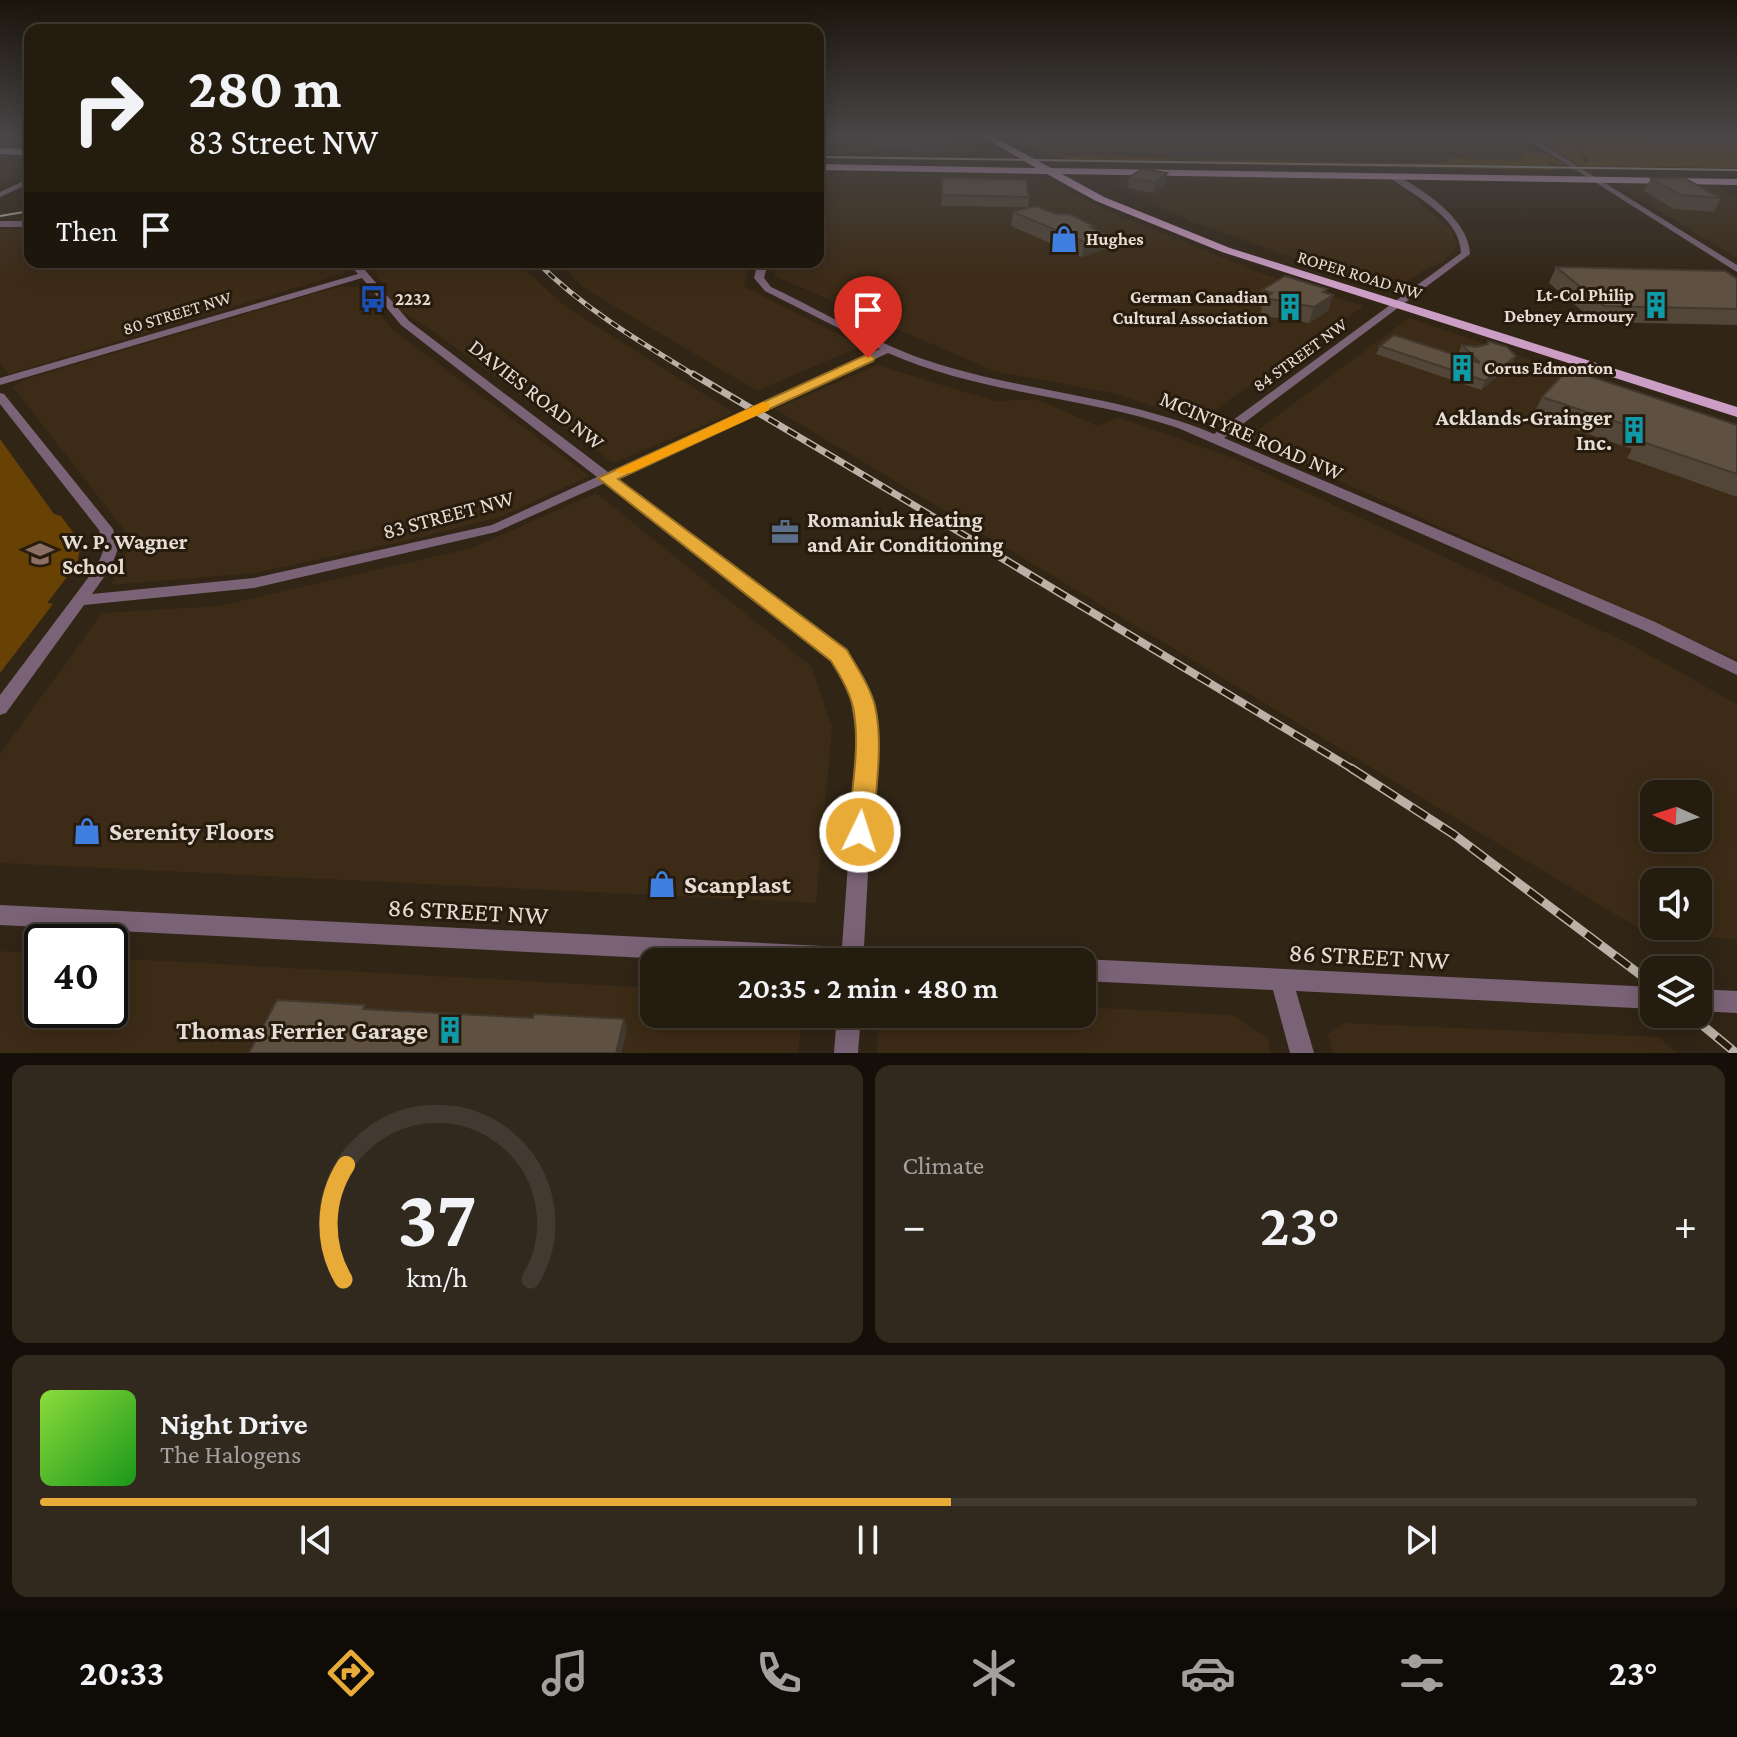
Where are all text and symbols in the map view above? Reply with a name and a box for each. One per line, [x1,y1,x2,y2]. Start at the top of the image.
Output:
icon: right [56,56,160,160]
text: 280 m [188,57,341,119]
text: 83 Street NW [188,122,378,162]
icon: arrive [134,208,178,252]
text: Then [56,214,118,247]
shop icon: Hughes [1049,224,1079,254]
place label: Hughes [1086,229,1144,249]
street label: ROPER ROAD NW [1295,246,1425,304]
pin [834,276,902,358]
bus stop icon: 2232 [358,284,388,314]
place label: Lt-Col Philip Debney Armoury [1504,285,1634,326]
street label: 80 STREET NW [120,287,234,339]
place label: German Canadian Cultural Association [1112,287,1269,328]
icon: arrive [846,288,890,332]
place label: 2232 [395,289,431,309]
building icon: Lt-Col Philip Debney Armoury [1641,290,1671,320]
building icon: German Canadian Cultural Association [1275,292,1305,322]
street label: 84 STREET NW [1249,314,1351,396]
street label: DAVIES ROAD NW [464,334,610,455]
building icon: Corus Edmonton [1447,353,1477,383]
place label: Corus Edmonton [1484,358,1614,378]
street label: MCINTYRE ROAD NW [1156,386,1348,486]
place label: Acklands-Grainger Inc. [1435,405,1612,455]
building icon: Acklands-Grainger Inc. [1619,415,1649,445]
street label: 83 STREET NW [380,485,517,544]
place label: Romaniuk Heating and Air Conditioning [807,507,1003,557]
office icon: Romaniuk Heating and Air Conditioning [770,517,800,547]
place label: W. P. Wagner School [61,529,188,579]
school or university icon: W. P. Wagner School [25,539,55,569]
north arrow [1640,780,1712,852]
map controls [1640,780,1712,1028]
position arrow [818,790,902,874]
shop icon: Serenity Floors [72,816,102,846]
place label: Serenity Floors [109,817,274,846]
button: sound [1640,868,1712,940]
shop icon: Scanplast [647,869,677,899]
place label: Scanplast [684,870,791,899]
street label: 86 STREET NW [387,893,549,930]
speed limit sign: 40 [24,924,128,1028]
street label: 86 STREET NW [1288,938,1450,975]
button: layers [1640,956,1712,1028]
text: 20:35 · 2 min · 480 m [738,971,998,1004]
building icon: Thomas Ferrier Garage [435,1015,465,1045]
place label: Thomas Ferrier Garage [176,1016,428,1045]
text: Climate [903,1151,984,1180]
text: 37 [397,1171,477,1264]
text: 23° [1260,1191,1340,1258]
text: − [903,1201,926,1249]
text: + [1674,1201,1697,1249]
text: km/h [406,1261,468,1293]
text: Night Drive [160,1407,308,1440]
text: The Halogens [160,1440,301,1469]
icon: previous [294,1518,338,1562]
icon: pause [846,1518,890,1562]
icon: next [1399,1518,1443,1562]
icon: directions [323,1645,379,1701]
icon: music [537,1645,593,1701]
icon: phone [751,1645,807,1701]
icon: climate [966,1645,1022,1701]
icon: car [1180,1645,1236,1701]
icon: filters [1394,1645,1450,1701]
text: 20:33 [79,1653,164,1693]
text: 23° [1609,1653,1658,1693]

